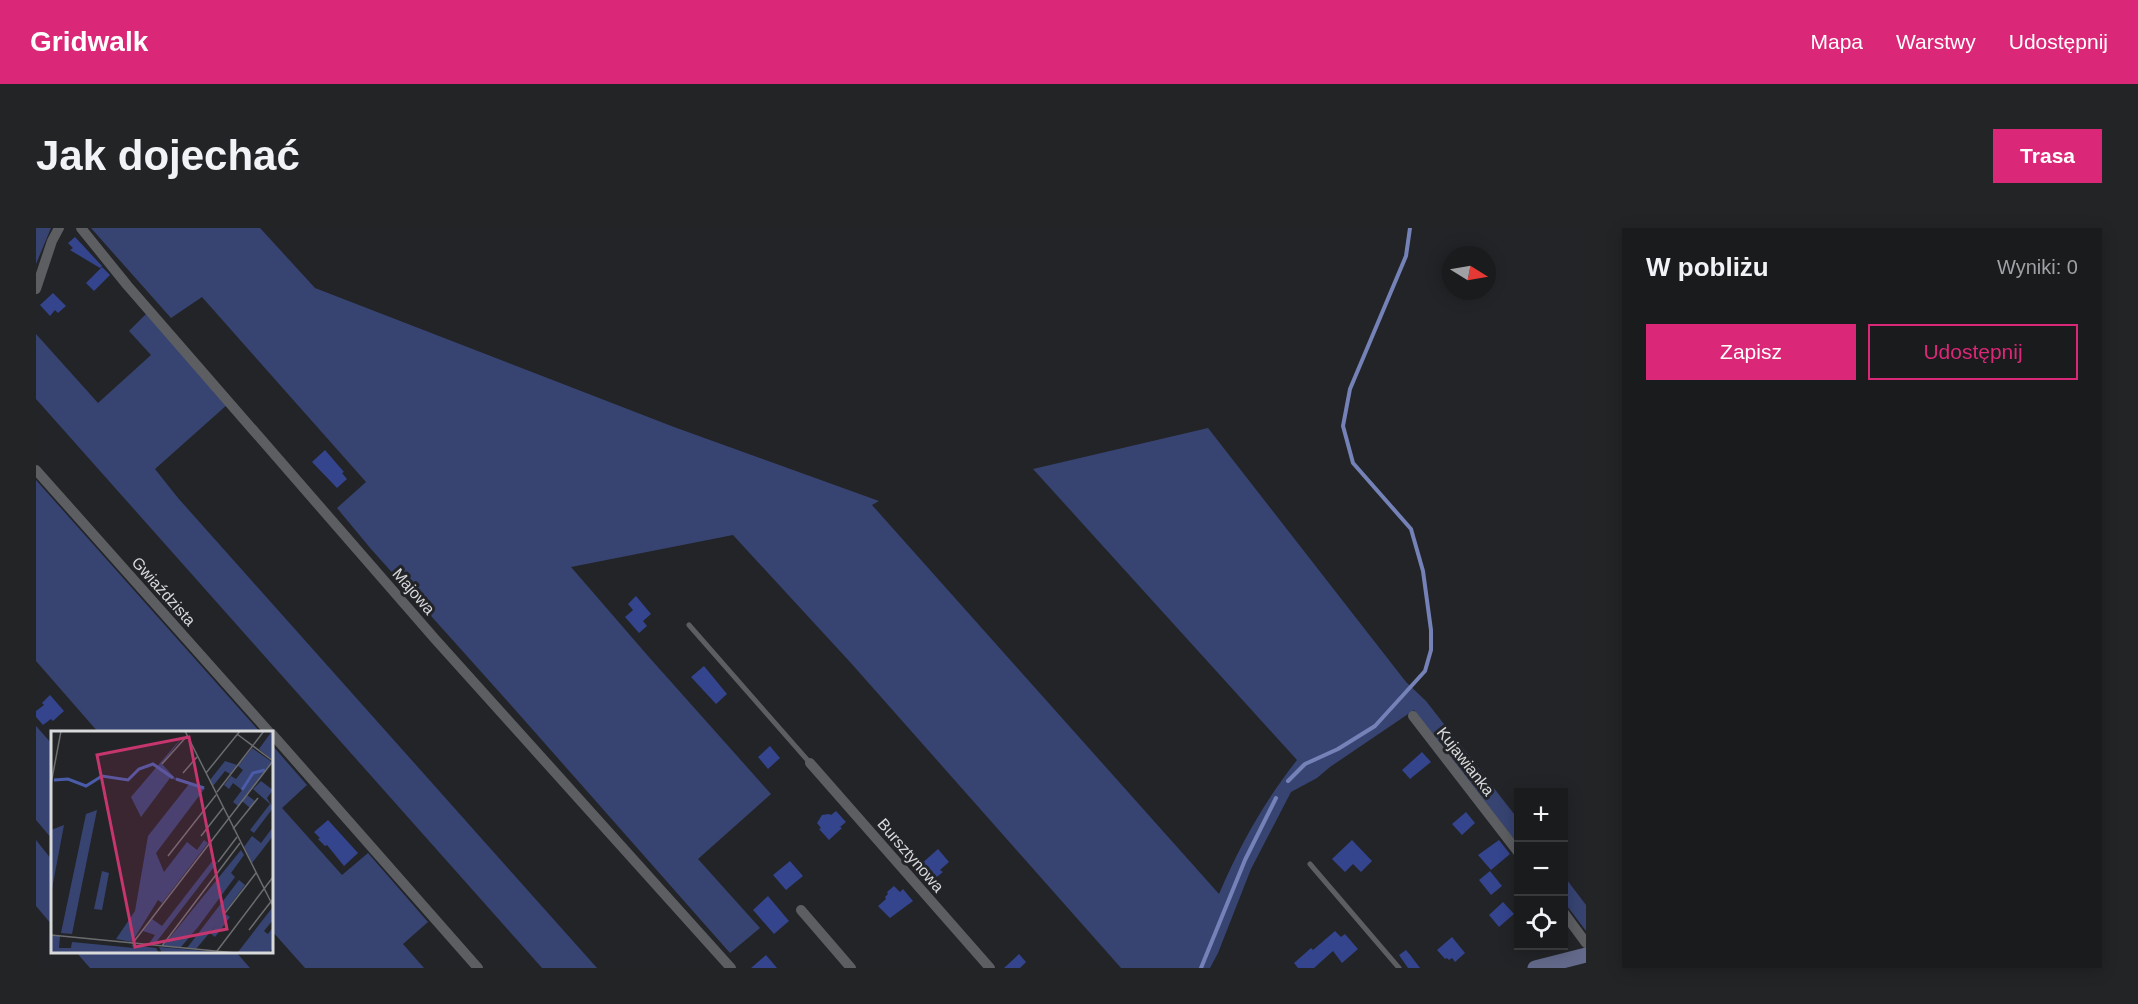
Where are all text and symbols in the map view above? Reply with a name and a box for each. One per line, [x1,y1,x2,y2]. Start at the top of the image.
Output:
text: Gridwalk [30,26,148,57]
text: Mapa [1811,30,1863,53]
text: Warstwy [1896,30,1976,53]
text: Udostępnij [2009,30,2108,53]
button: Trasa [1993,129,2102,183]
text: Jak dojechać [36,132,300,179]
north arrow [1442,246,1496,300]
text: W pobliżu [1646,252,1769,282]
text: Wyniki: 0 [1997,256,2078,278]
button: Zapisz [1646,324,1856,380]
button: Udostępnij [1868,324,2078,380]
street label: Gwiaździsta [128,554,199,629]
street label: Majowa [389,565,438,618]
street label: Kujawianka [1434,724,1498,799]
inset map [51,731,273,953]
map controls [1514,788,1568,950]
button: + [1514,788,1568,842]
street label: Bursztynowa [874,815,947,896]
button: − [1514,842,1568,896]
button: locate [1514,896,1568,950]

